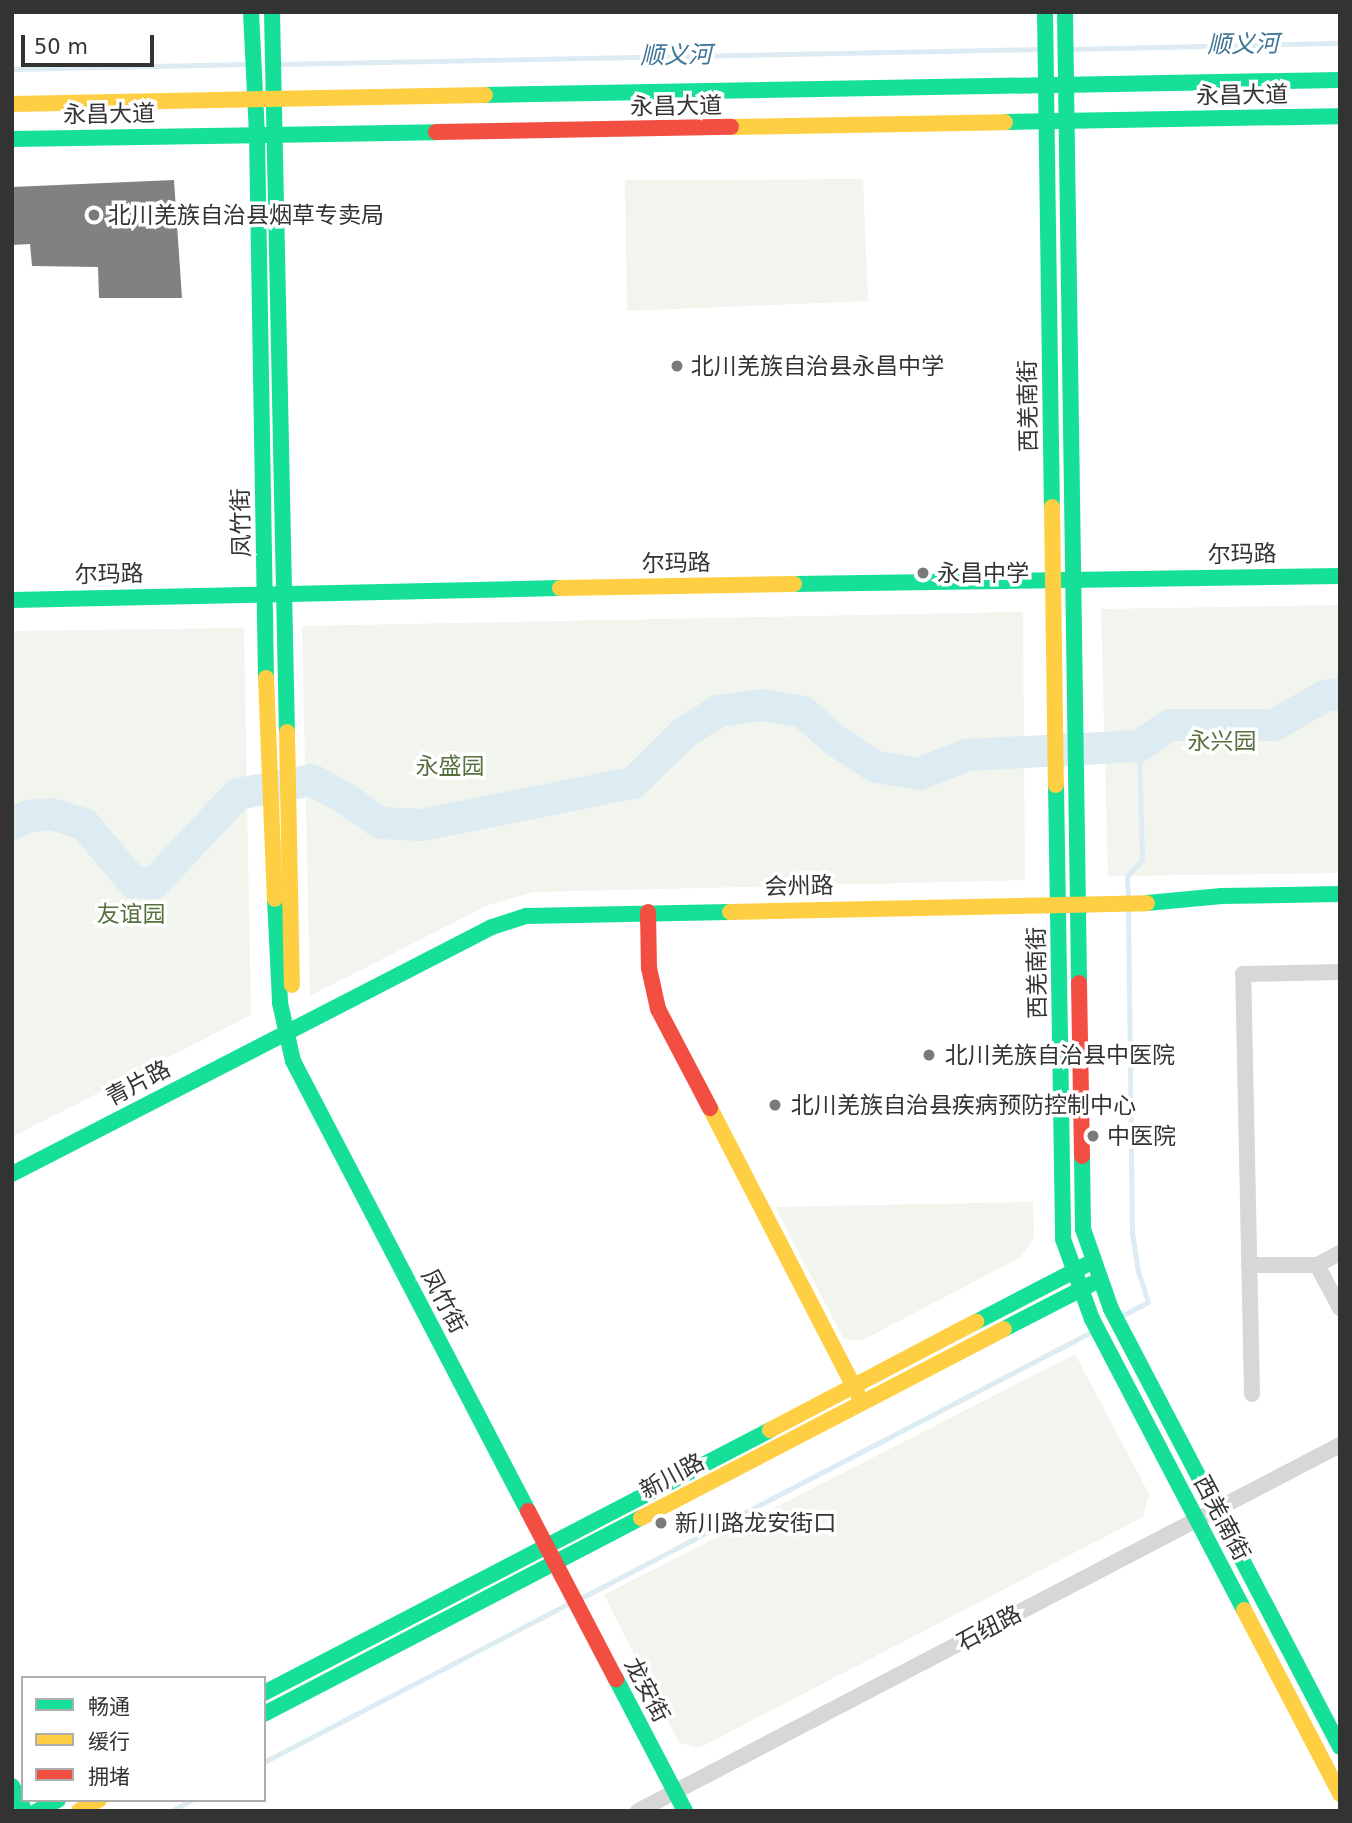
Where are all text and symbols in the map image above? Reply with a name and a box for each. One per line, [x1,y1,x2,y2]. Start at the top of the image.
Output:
scale bar [24,21,158,65]
water label: 顺义河 [1207,30,1279,60]
text: 50 m [34,35,88,59]
water label: 顺义河 [640,41,712,71]
street label: 永昌大道 [1196,80,1288,110]
street label: 永昌大道 [630,91,722,121]
street label: 永昌大道 [63,99,155,129]
place label: 北川羌族自治县烟草专卖局 [108,201,384,229]
marker: 北川羌族自治县烟草专卖局 [86,207,102,223]
place label: 北川羌族自治县永昌中学 [691,352,944,380]
marker: 北川羌族自治县永昌中学 [669,358,685,374]
street label: 西羌南街 [1013,360,1043,452]
street label: 凤竹街 [227,488,255,558]
street label: 尔玛路 [1207,540,1277,568]
street label: 尔玛路 [641,549,711,577]
place label: 永昌中学 [937,559,1029,587]
street label: 尔玛路 [74,560,144,588]
marker: 永昌中学 [915,565,931,581]
park label: 永兴园 [1188,727,1256,755]
park label: 永盛园 [416,752,484,780]
street label: 会州路 [764,872,834,900]
park label: 友谊园 [97,900,165,928]
street label: 西羌南街 [1022,927,1052,1019]
place label: 北川羌族自治县中医院 [945,1041,1175,1069]
marker: 北川羌族自治县中医院 [919,1045,939,1065]
street label: 青片路 [101,1055,175,1111]
place label: 北川羌族自治县疾病预防控制中心 [791,1091,1136,1119]
marker: 北川羌族自治县疾病预防控制中心 [765,1095,785,1115]
place label: 中医院 [1107,1122,1176,1150]
marker: 中医院 [1085,1128,1101,1144]
street label: 凤竹街 [416,1264,472,1338]
street label: 新川路 [635,1448,709,1504]
street label: 西羌南街 [1188,1471,1256,1565]
place label: 新川路龙安街口 [675,1509,836,1537]
marker: 新川路龙安街口 [653,1515,669,1531]
street label: 石纽路 [952,1600,1026,1656]
street label: 龙安街 [619,1653,675,1727]
legend [21,1676,266,1802]
text: 畅通 [88,1695,130,1719]
text: 缓行 [88,1730,130,1754]
text: 拥堵 [88,1765,130,1789]

